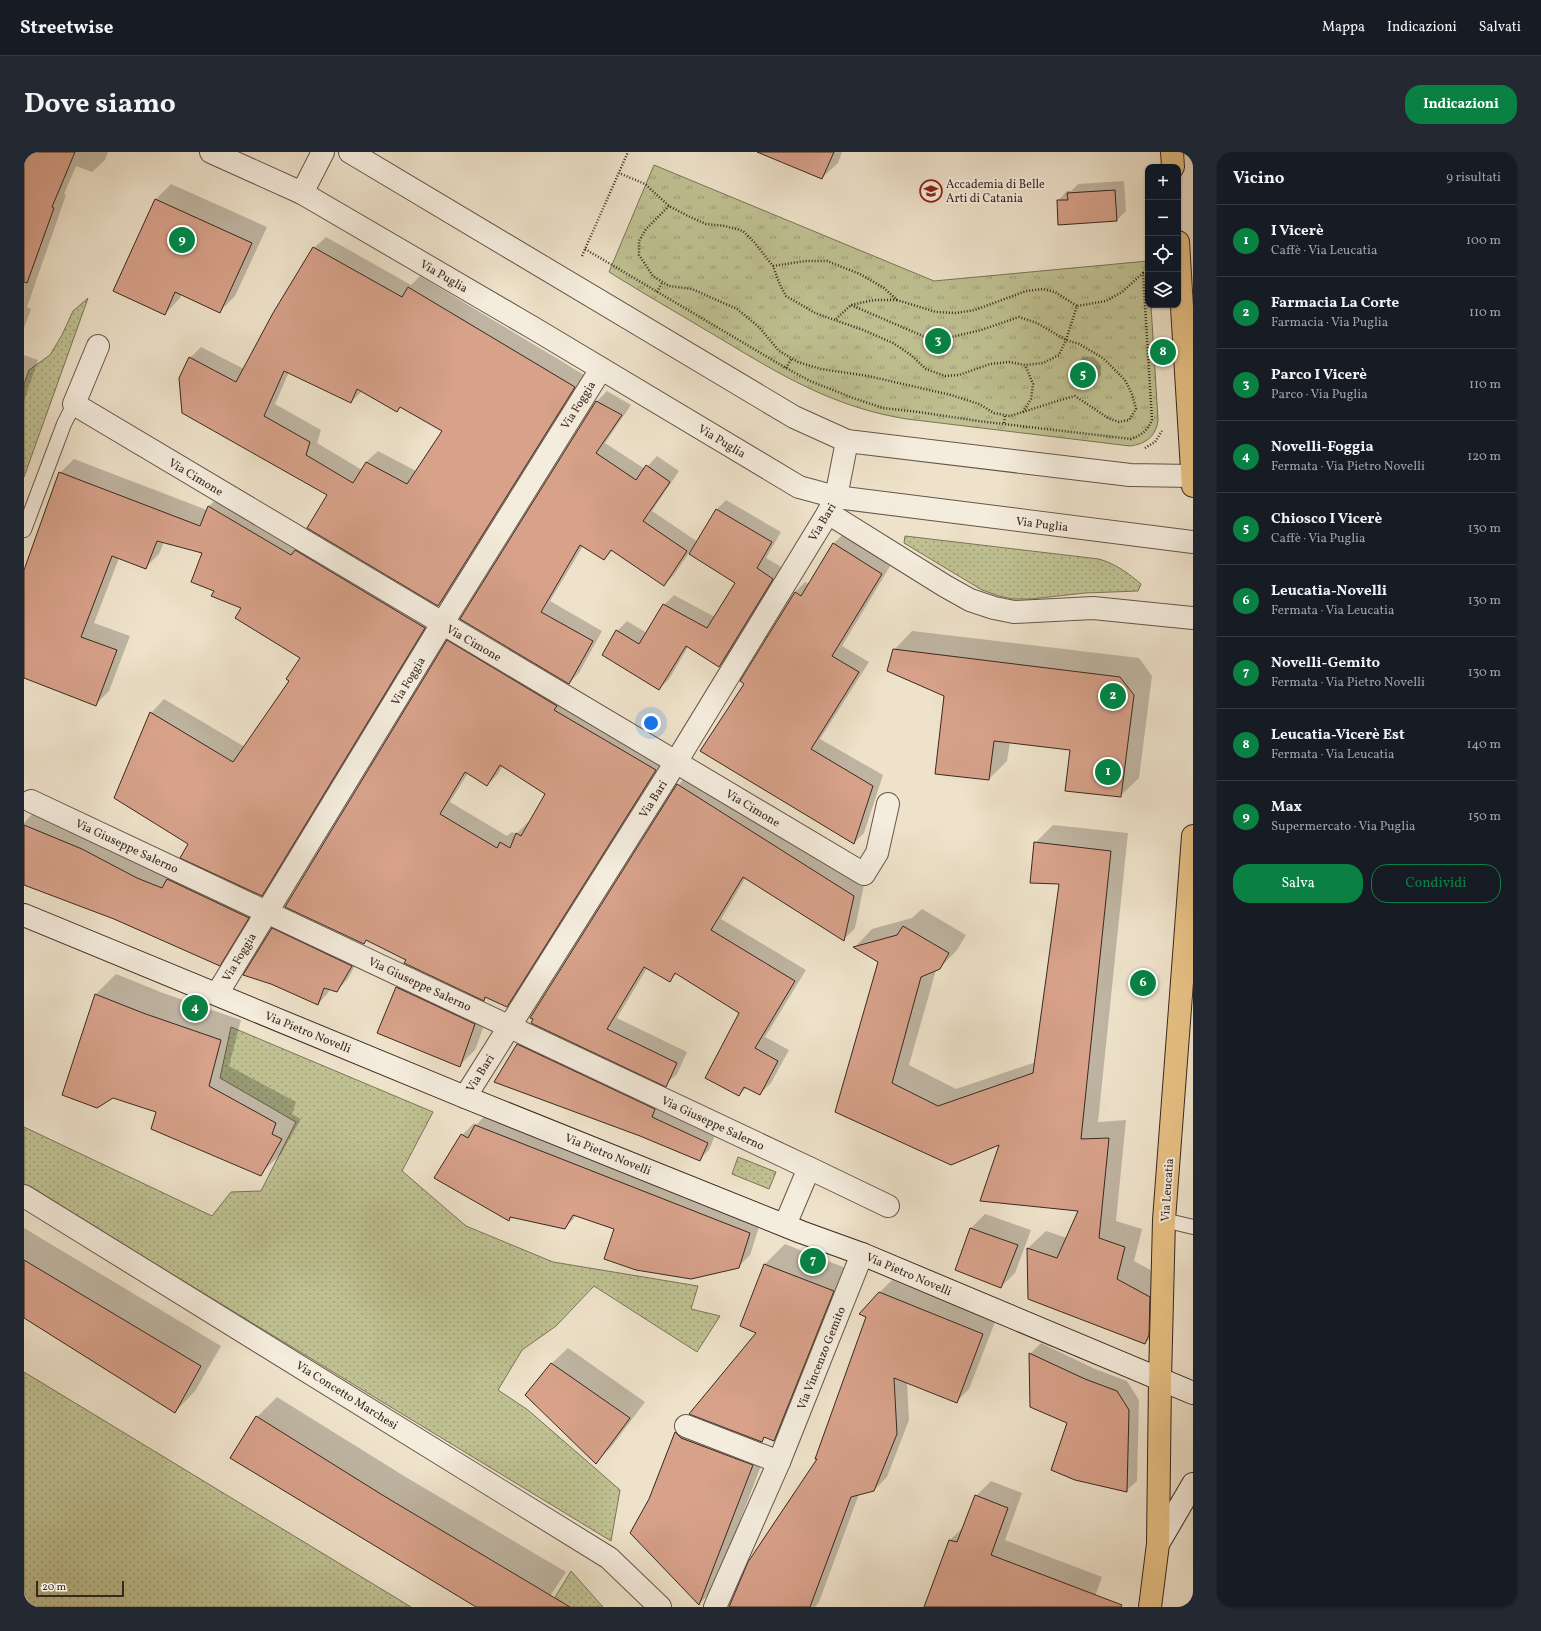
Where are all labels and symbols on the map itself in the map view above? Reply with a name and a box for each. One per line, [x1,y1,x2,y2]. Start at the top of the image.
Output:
place label: Accademia di Belle Arti di Catania [946,177,1045,207]
school or university icon: Accademia di Belle Arti di Catania [918,178,944,204]
pin: 9 [169,225,195,255]
street label: Via Puglia [417,257,470,297]
pin: 3 [925,326,951,356]
pin: 8 [1150,337,1176,367]
pin: 5 [1070,360,1096,390]
street label: Via Foggia [558,378,600,433]
street label: Via Puglia [695,421,748,462]
street label: Via Cimone [165,455,226,501]
street label: Via Bari [805,500,841,545]
street label: Via Puglia [1015,514,1069,536]
street label: Via Cimone [443,622,504,666]
street label: Via Foggia [388,654,430,709]
pin: 2 [1100,681,1126,711]
your location [641,713,661,733]
pin: 1 [1095,757,1121,787]
street label: Via Bari [636,777,672,821]
street label: Via Cimone [722,786,783,832]
street label: Via Giuseppe Salerno [72,816,181,878]
street label: Via Foggia [219,930,261,985]
street label: Via Giuseppe Salerno [365,954,474,1016]
pin: 6 [1130,968,1156,998]
pin: 4 [182,993,208,1023]
street label: Via Pietro Novelli [262,1008,354,1058]
street label: Via Bari [463,1051,499,1095]
street label: Via Giuseppe Salerno [658,1093,767,1155]
street label: Via Pietro Novelli [562,1130,654,1180]
street label: Via Leucatia [1158,1158,1178,1222]
pin: 7 [800,1246,826,1276]
street label: Via Pietro Novelli [863,1250,954,1300]
street label: Via Vincenzo Gemito [794,1304,850,1412]
street label: Via Concetto Marchesi [292,1358,401,1434]
scale bar [36,1579,124,1598]

